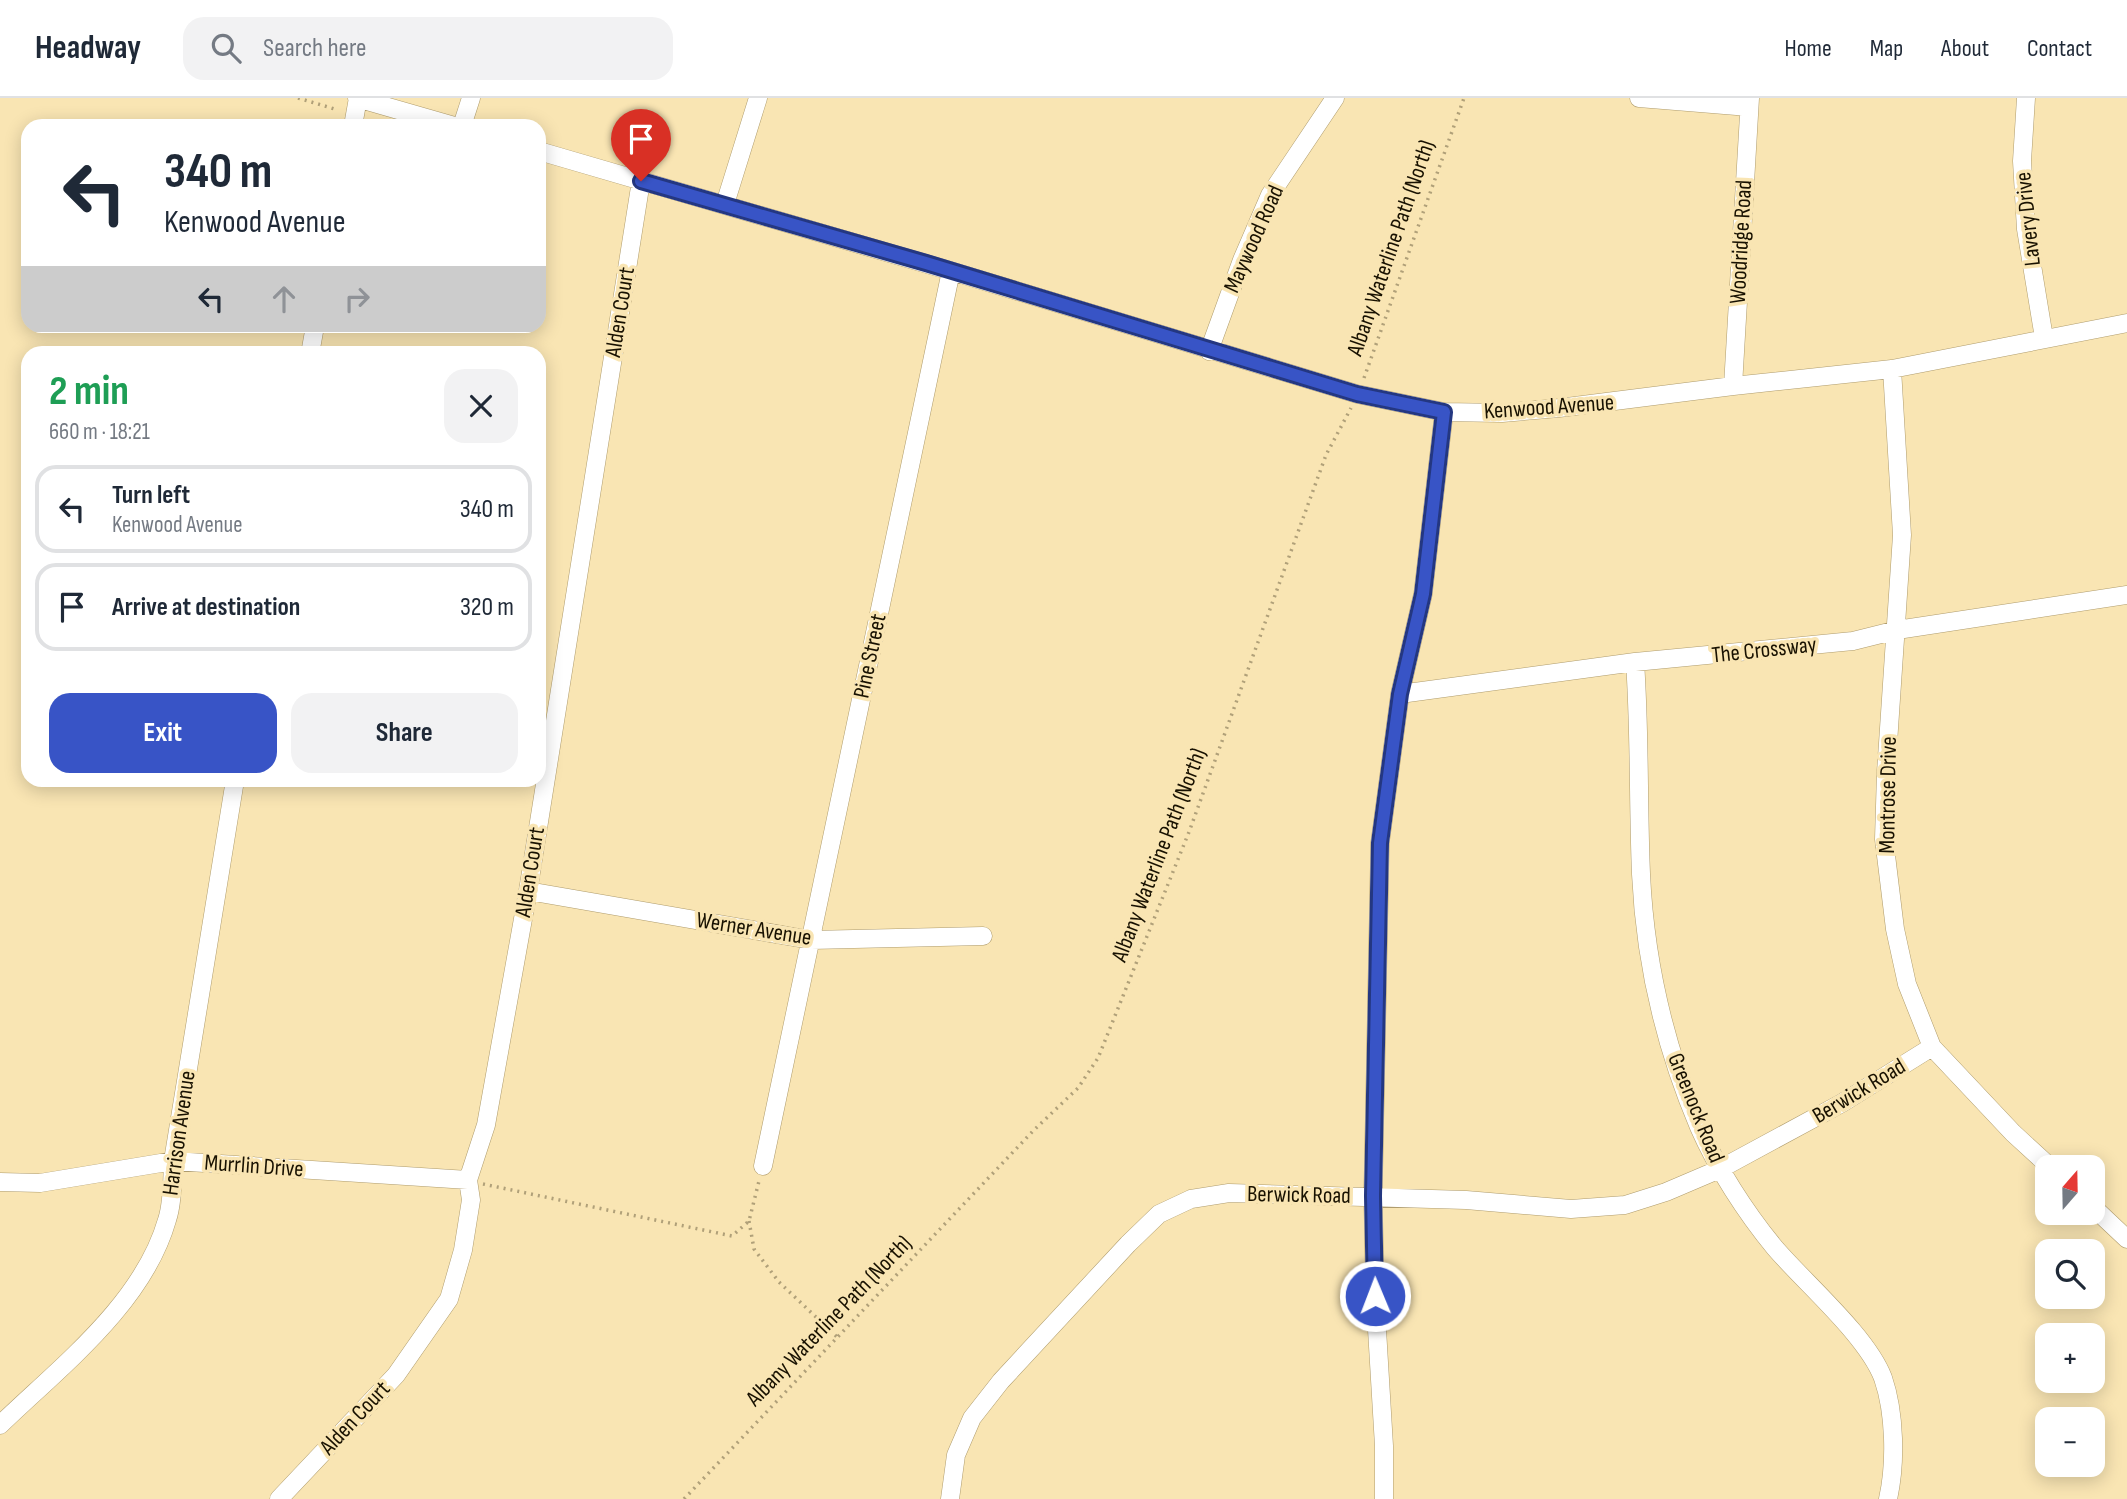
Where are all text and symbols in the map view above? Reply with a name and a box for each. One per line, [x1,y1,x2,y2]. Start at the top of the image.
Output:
search box [183,17,673,80]
text: Headway [35,28,141,68]
icon: search [207,29,245,67]
text: Search here [263,33,366,64]
text: Home [1784,34,1832,63]
text: Map [1870,34,1903,63]
text: About [1941,34,1989,63]
text: Contact [2027,34,2092,63]
pin [611,109,671,181]
icon: arrive [622,120,660,158]
street label: Albany Waterline Path (North) [1341,136,1441,361]
text: 340 m [164,143,272,202]
icon: left [49,147,140,238]
street label: Lavery Drive [2009,170,2047,268]
street label: Woodridge Road [1724,179,1758,305]
street label: Maywood Road [1218,181,1290,297]
text: Kenwood Avenue [164,203,346,242]
street label: Alden Court [599,265,641,360]
icon: left [192,280,230,318]
icon: ahead [265,280,303,318]
icon: right [338,280,376,318]
text: 2 min [49,366,129,417]
button: close [444,369,518,443]
street label: Kenwood Avenue [1483,388,1615,426]
text: 660 m · 18:21 [49,418,150,446]
text: Turn left [112,480,190,511]
icon: left [53,490,91,528]
text: 340 m [460,494,514,525]
text: Kenwood Avenue [112,511,242,539]
icon: arrive [53,588,91,626]
text: Arrive at destination [112,592,300,623]
text: 320 m [460,592,514,623]
street label: Pine Street [847,611,893,701]
street label: The Crossway [1710,631,1818,669]
button: Exit [49,693,277,773]
button: Share [291,693,518,773]
street label: Montrose Drive [1873,736,1903,854]
street label: Albany Waterline Path (North) [1105,744,1213,967]
street label: Alden Court [509,825,551,920]
street label: Werner Avenue [695,906,813,952]
street label: Greenock Road [1661,1049,1731,1167]
street label: Berwick Road [1807,1052,1911,1130]
street label: Harrison Avenue [156,1069,202,1197]
street label: Murrlin Drive [204,1149,304,1183]
north arrow [2035,1155,2105,1225]
map controls [2035,1155,2105,1477]
street label: Berwick Road [1247,1180,1351,1210]
street label: Albany Waterline Path (North) [740,1230,918,1413]
button: search [2035,1239,2105,1309]
position arrow [1338,1259,1412,1333]
button: + [2035,1323,2105,1393]
street label: Alden Court [313,1375,396,1461]
button: − [2035,1407,2105,1477]

